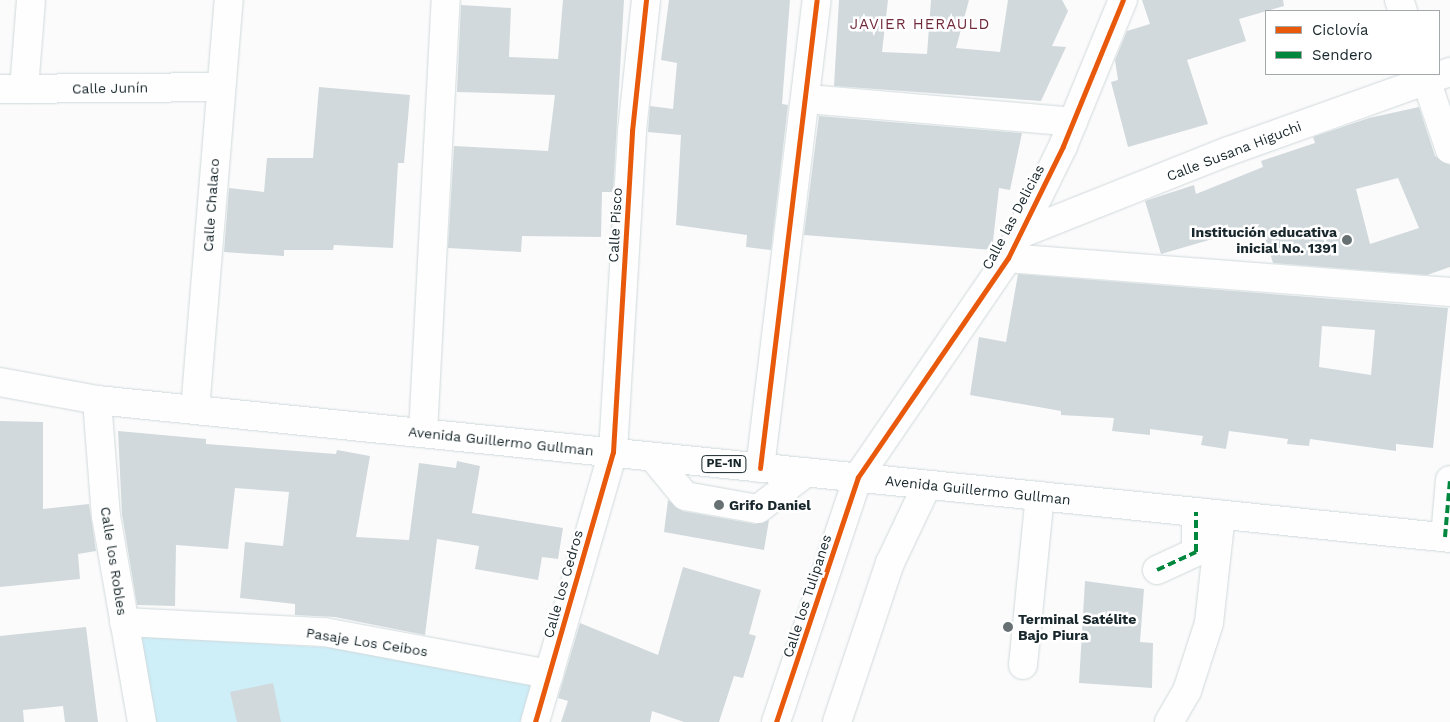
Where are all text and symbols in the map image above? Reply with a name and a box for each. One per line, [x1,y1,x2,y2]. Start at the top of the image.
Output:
legend [1265,10,1440,75]
district label: JAVIER HERAULD [848,16,992,34]
text: Ciclovía [1312,21,1369,39]
text: Sendero [1312,46,1373,64]
street label: Calle Junín [72,79,148,97]
street label: Calle Susana Higuchi [1164,117,1304,185]
street label: Calle Chalaco [199,158,223,252]
street label: Calle las Delicias [978,162,1048,272]
street label: Calle Pisco [605,187,625,263]
place label: Institución educativa inicial No. 1391 [1191,224,1337,256]
marker: Institución educativa inicial No. 1391 [1341,234,1353,246]
street label: Avenida Guillermo Gullman [407,423,595,459]
road number: PE-1N [700,454,748,474]
street label: Avenida Guillermo Gullman [884,472,1072,508]
place label: Grifo Daniel [729,497,811,513]
marker: Grifo Daniel [713,499,725,511]
street label: Calle los Robles [97,505,131,617]
street label: Calle los Cedros [540,528,586,640]
street label: Calle los Tulipanes [779,532,835,660]
place label: Terminal Satélite Bajo Piura [1018,611,1136,644]
marker: Terminal Satélite Bajo Piura [1002,621,1014,633]
street label: Pasaje Los Ceibos [305,624,429,660]

